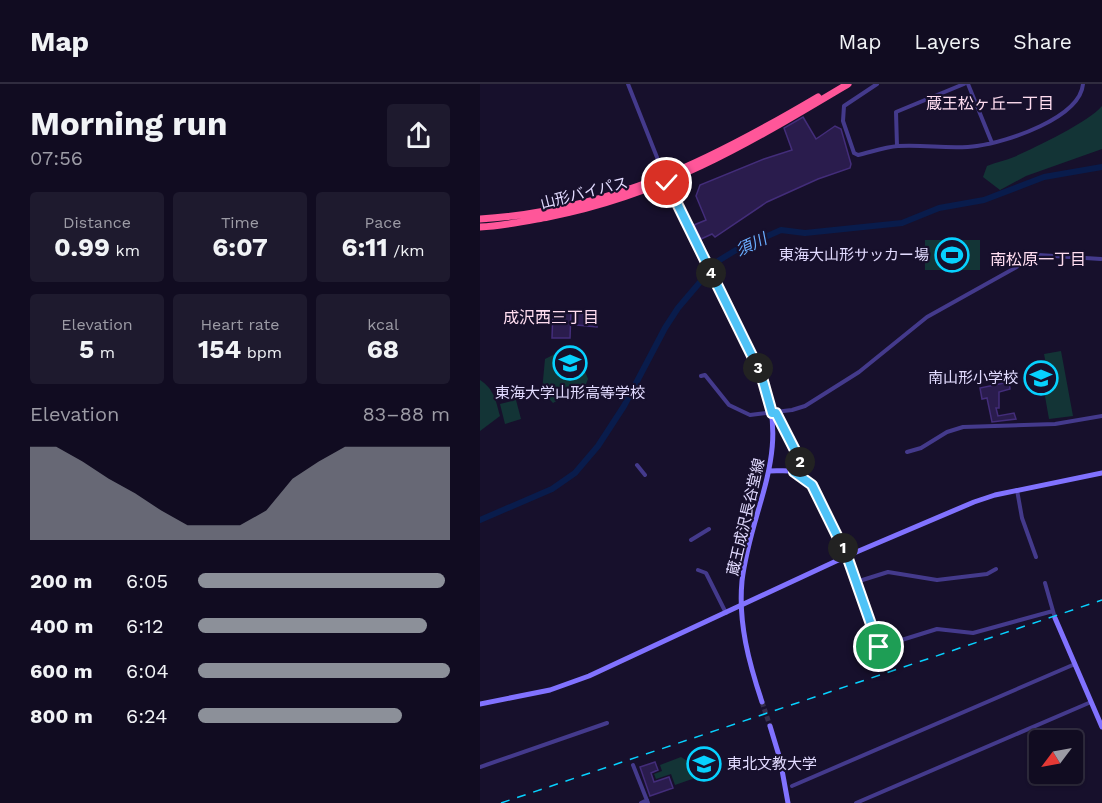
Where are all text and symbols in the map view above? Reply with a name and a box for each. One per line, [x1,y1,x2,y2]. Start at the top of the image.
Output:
text: Map [30,25,89,58]
text: Map [838,29,881,54]
text: Layers [914,29,980,54]
text: Share [1013,29,1072,54]
district label: 蔵王松ヶ丘一丁目 [926,94,1054,113]
text: Morning run [30,104,227,143]
button: share [387,104,450,167]
text: 07:56 [30,146,83,170]
pin [641,157,692,208]
icon: check [650,166,683,199]
street label: 山形バイパス [538,173,630,213]
text: Distance [63,213,131,232]
text: Time [221,213,259,232]
text: Pace [364,213,402,232]
water label: 須川 [733,228,772,260]
text: 0.99 [54,232,110,262]
text: 6:07 [212,232,268,262]
text: 6:11 [341,232,388,262]
sports icon: 東海大山形サッカー場 [934,237,970,273]
text: km [110,241,140,260]
text: /km [388,241,425,260]
place label: 東海大山形サッカー場 [779,246,929,264]
district label: 南松原一丁目 [990,250,1086,269]
pin: 4 [696,258,726,288]
text: 4 [706,263,716,282]
district label: 成沢西三丁目 [503,308,599,327]
text: Elevation [61,315,133,334]
text: Heart rate [200,315,280,334]
text: kcal [367,315,399,334]
text: 5 [79,334,94,364]
text: 154 [198,334,241,364]
text: 68 [367,334,399,364]
text: m [94,343,115,362]
text: bpm [241,343,282,362]
school or university icon: 東海大学山形高等学校 [552,345,588,381]
pin: 3 [743,353,773,383]
text: 3 [753,358,763,377]
school or university icon: 南山形小学校 [1023,360,1059,396]
place label: 南山形小学校 [928,369,1018,387]
place label: 東海大学山形高等学校 [495,384,645,402]
text: Elevation [30,402,119,426]
text: 83–88 m [363,402,450,426]
pin: 2 [785,447,815,477]
text: 2 [795,452,805,471]
street label: 蔵王成沢長谷堂線 [724,457,768,577]
pin: 1 [828,533,858,563]
text: 1 [840,538,846,557]
text: 200 m [30,569,92,593]
text: 6:05 [126,569,168,593]
text: 400 m [30,614,93,638]
text: 6:12 [126,614,164,638]
pin [853,621,904,672]
icon: arrive [862,630,895,663]
text: 600 m [30,659,93,683]
text: 6:04 [126,659,169,683]
text: 800 m [30,704,93,728]
text: 6:24 [126,704,167,728]
north arrow [1029,730,1083,784]
map controls [1029,730,1083,784]
school or university icon: 東北文教大学 [686,746,722,782]
place label: 東北文教大学 [727,755,817,773]

